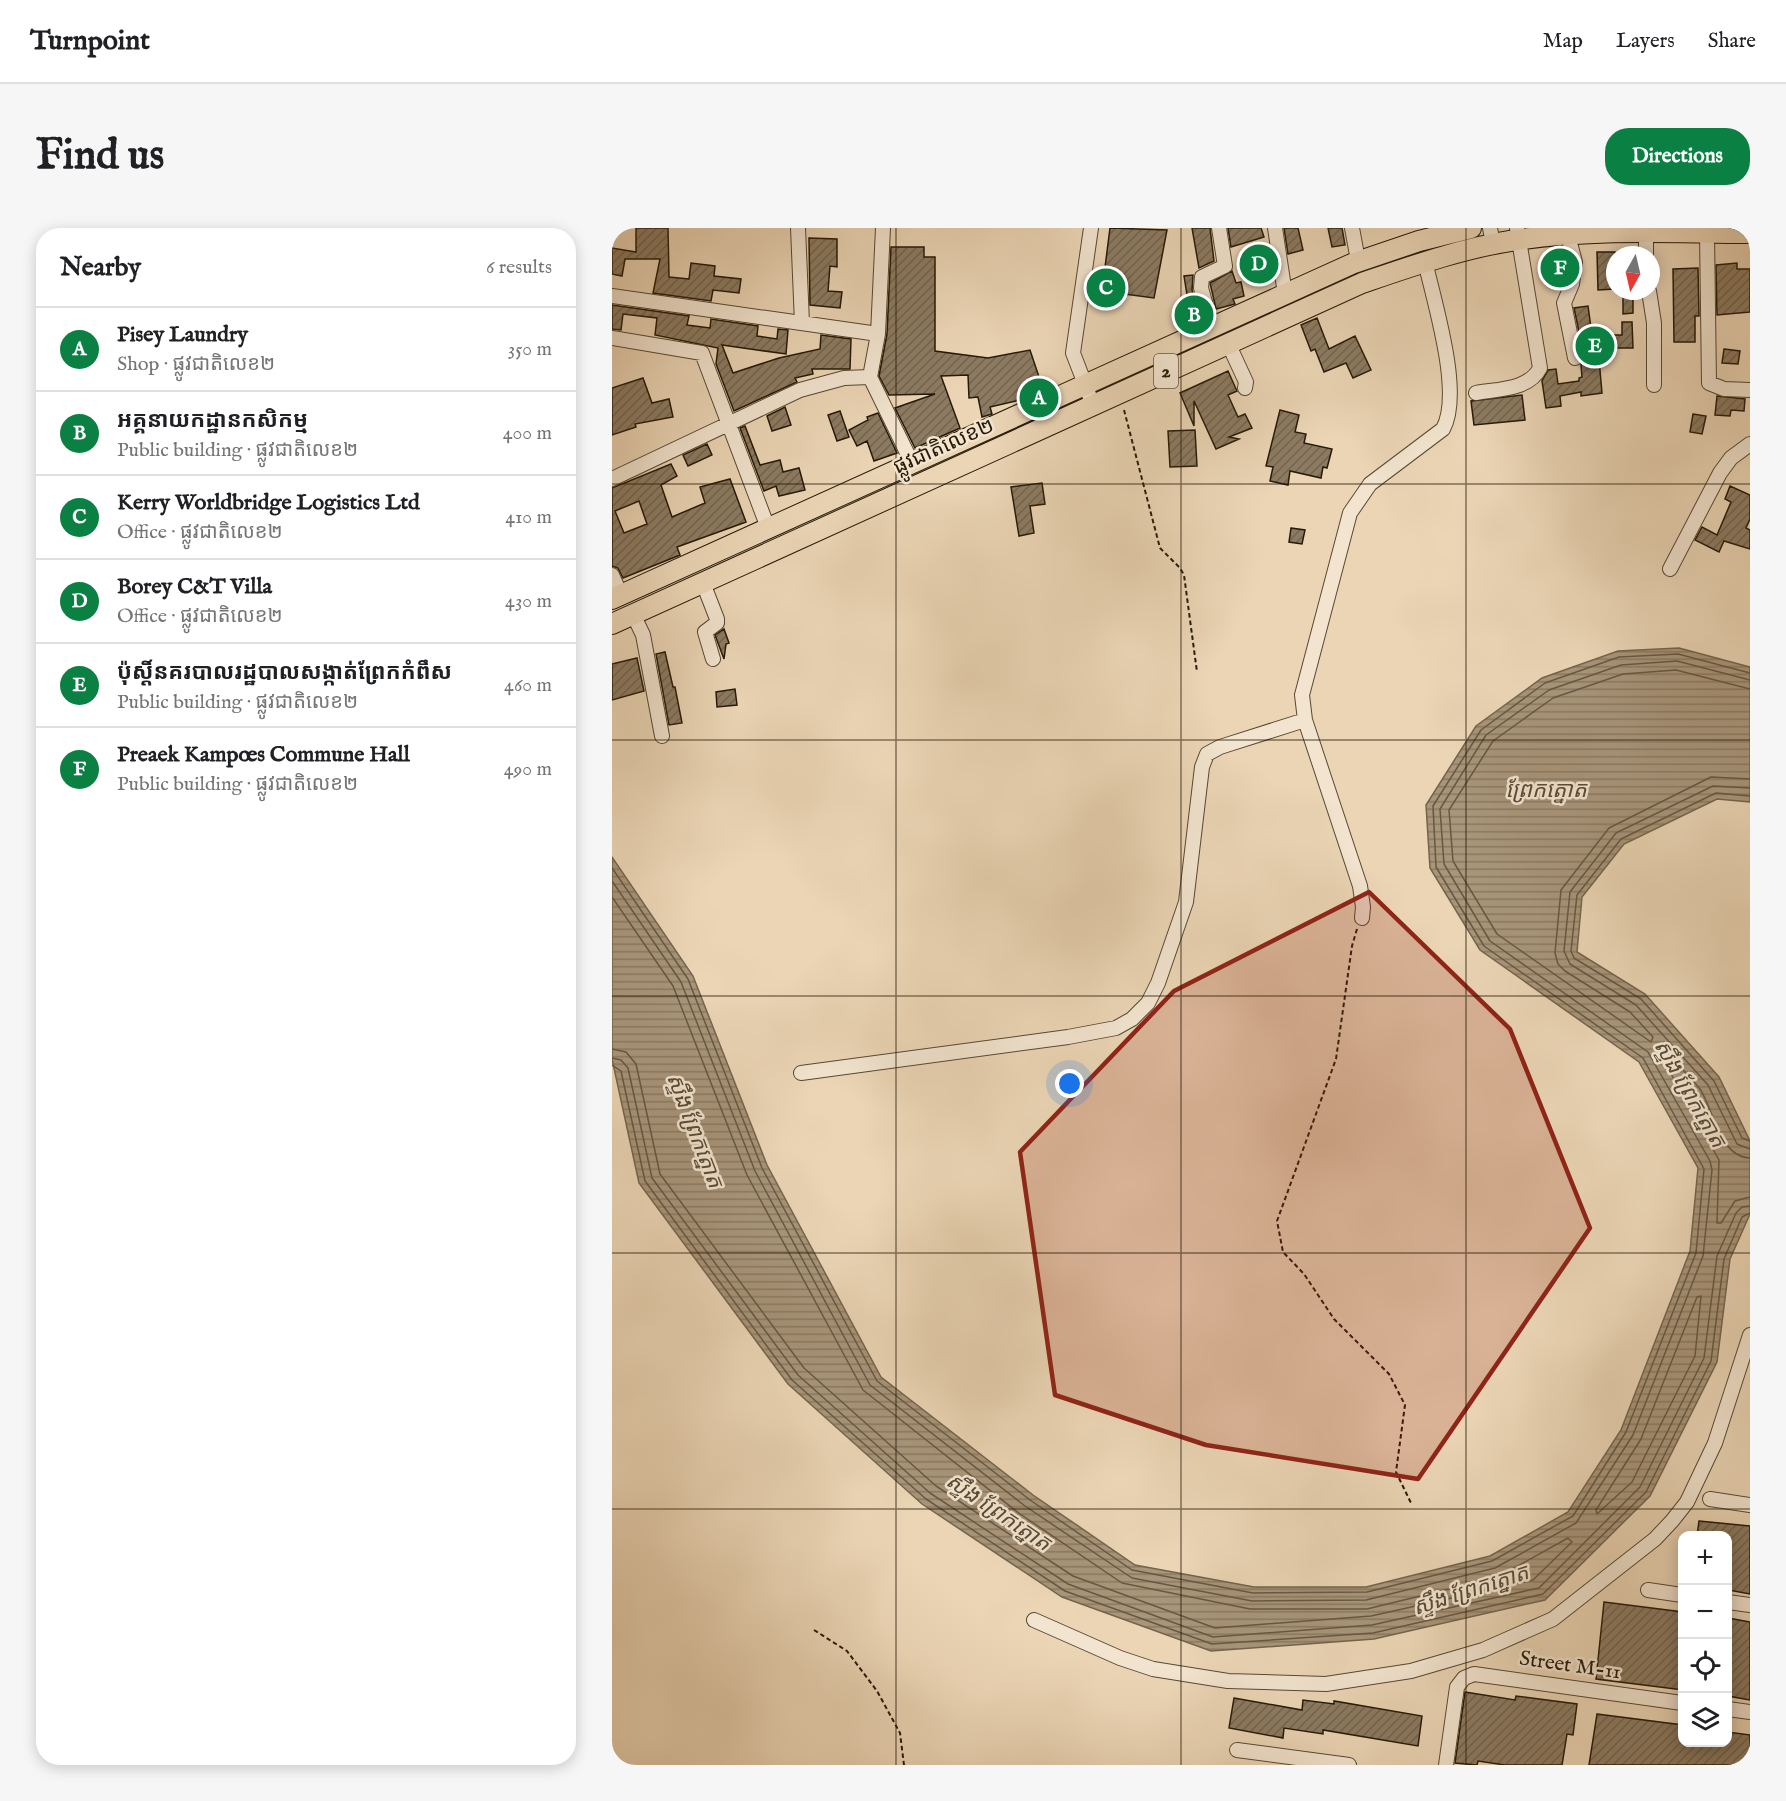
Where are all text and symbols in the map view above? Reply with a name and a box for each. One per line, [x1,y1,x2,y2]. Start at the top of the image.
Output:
text: Turnpoint [30,24,150,59]
text: Map [1543,28,1583,55]
text: Layers [1616,28,1675,55]
text: Share [1708,28,1756,55]
button: Directions [1605,128,1750,185]
text: Find us [36,130,164,183]
pin: D [1240,242,1278,286]
pin: F [1540,246,1580,291]
north arrow [1606,246,1660,300]
text: Nearby [60,251,141,284]
text: 6 results [486,255,552,280]
pin: C [1086,266,1126,310]
pin: B [1174,292,1214,338]
text: Pisey Laundry [117,321,248,349]
pin: E [1576,324,1614,368]
text: A [73,337,86,362]
text: 350 m [508,337,552,362]
text: Shop · ផ្លូវជាតិលេខ២ [117,352,275,377]
road number: 2 [1154,354,1178,388]
pin: A [1020,376,1058,420]
text: អគ្គនាយកដ្ឋានកសិកម្ម [117,407,308,435]
street label: ផ្លូវជាតិលេខ២ [889,413,1000,485]
text: B [73,421,86,446]
text: 400 m [503,421,552,446]
text: Public building · ផ្លូវជាតិលេខ២ [117,438,358,463]
text: Kerry Worldbridge Logistics Ltd [117,489,420,517]
text: C [72,505,87,530]
text: 410 m [505,505,552,530]
text: Office · ផ្លូវជាតិលេខ២ [117,520,283,545]
text: Borey C&T Villa [117,573,272,601]
text: D [71,589,88,614]
text: 430 m [505,589,552,614]
text: Office · ផ្លូវជាតិលេខ២ [117,604,283,629]
text: ប៉ុស្តិ៍នគរបាលរដ្ឋបាលសង្កាត់ព្រែកកំពឹស [117,659,452,687]
text: E [73,673,86,698]
text: 460 m [504,673,552,698]
text: Public building · ផ្លូវជាតិលេខ២ [117,690,358,715]
text: Preaek Kampœs Commune Hall [117,741,410,769]
text: F [73,757,86,782]
text: 490 m [504,757,552,782]
text: Public building · ផ្លូវជាតិលេខ២ [117,772,358,797]
water label: ព្រែកត្នោត [1505,777,1589,805]
water label: ស្ទឹង ព្រែកត្នោត [1647,1035,1733,1155]
your location [1055,1069,1084,1098]
water label: ស្ទឹង ព្រែកត្នោត [659,1070,730,1194]
water label: ស្ទឹង ព្រែកត្នោត [940,1467,1058,1559]
map controls [1678,1531,1732,1747]
button: + [1678,1531,1732,1585]
water label: ស្ទឹង ព្រែកត្នោត [1409,1558,1534,1623]
button: − [1678,1585,1732,1639]
button: locate [1678,1639,1732,1693]
street label: Street M-11 [1518,1646,1622,1686]
button: layers [1678,1693,1732,1747]

